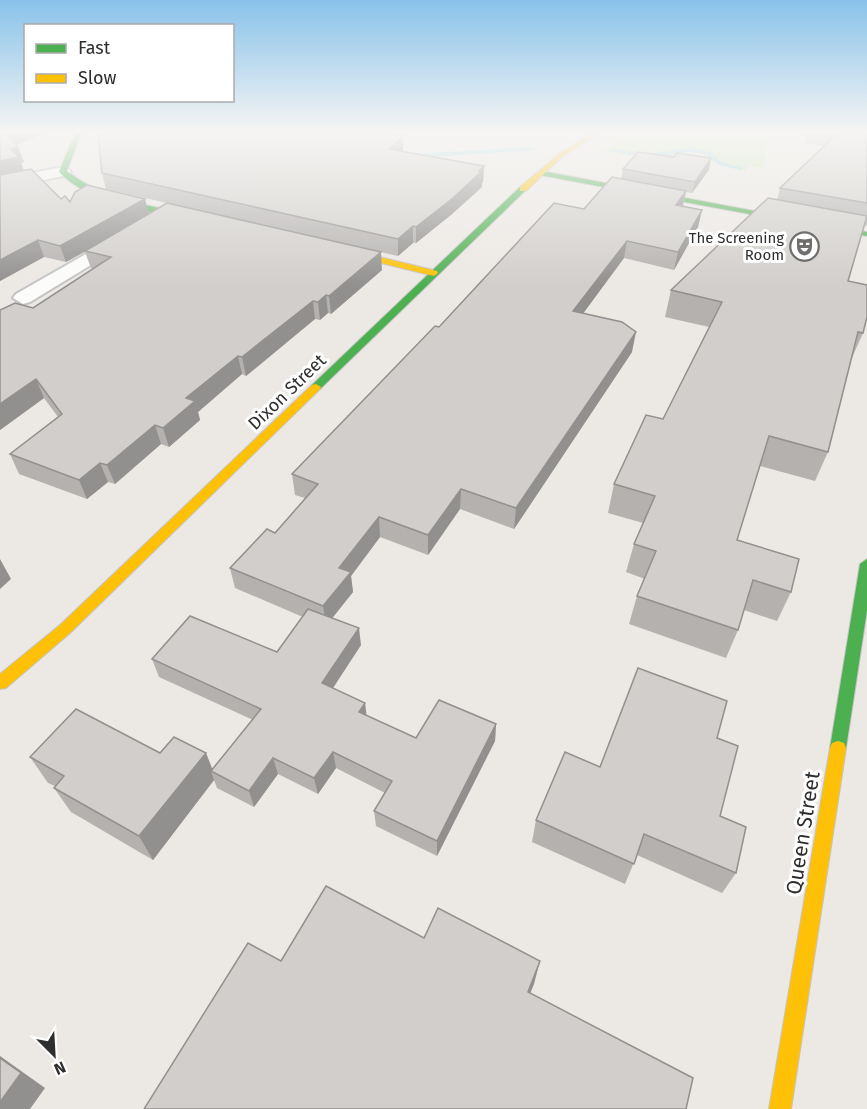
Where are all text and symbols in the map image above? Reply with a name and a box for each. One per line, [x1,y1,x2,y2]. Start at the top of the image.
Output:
legend [24,24,234,102]
text: Fast [78,37,111,59]
text: Slow [78,67,117,89]
place label: The Screening Room [689,229,784,264]
theatre icon: The Screening Room [789,231,821,263]
street label: Dixon Street [243,349,331,435]
street label: Queen Street [780,769,826,897]
north arrow [24,1025,84,1085]
text: N [51,1057,69,1079]

